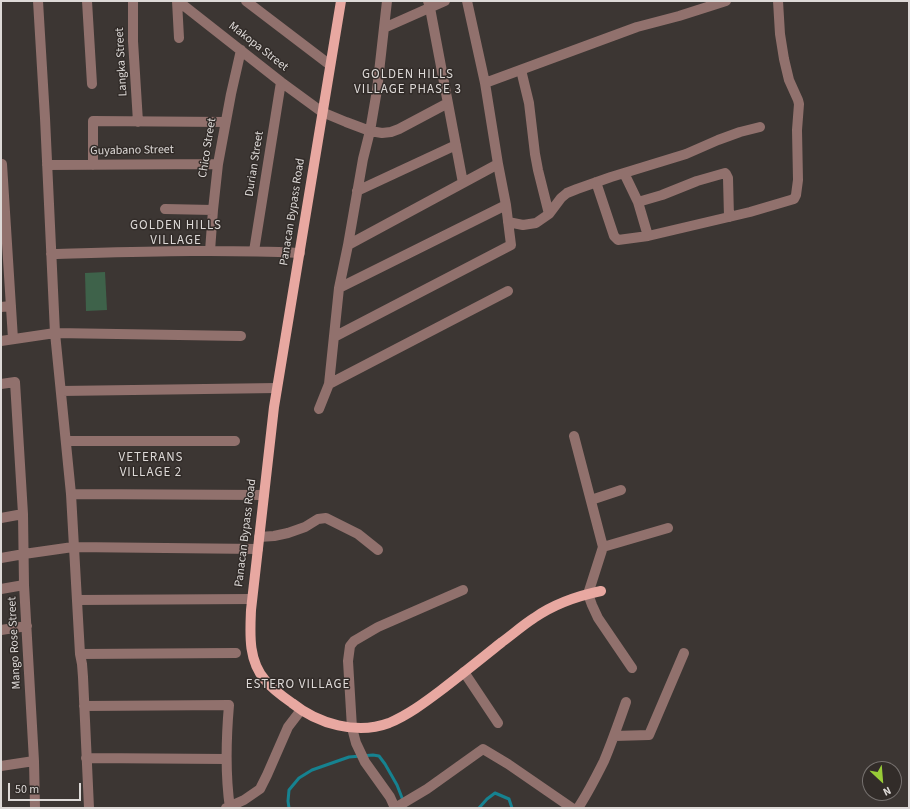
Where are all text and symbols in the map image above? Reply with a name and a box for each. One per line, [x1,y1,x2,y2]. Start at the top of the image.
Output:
street label: Makopa Street [225,19,291,75]
street label: Langka Street [113,27,131,97]
district label: GOLDEN HILLS VILLAGE PHASE 3 [354,67,462,98]
street label: Chico Street [196,117,220,179]
street label: Durian Street [243,130,267,198]
street label: Guyabano Street [90,143,174,159]
street label: Panacan Bypass Road [277,157,309,267]
district label: GOLDEN HILLS VILLAGE [130,218,222,249]
district label: VETERANS VILLAGE 2 [118,450,184,481]
street label: Panacan Bypass Road [232,478,260,588]
street label: Mango Rose Street [5,596,25,690]
district label: ESTERO VILLAGE [246,677,350,693]
north arrow [862,761,902,801]
scale bar [10,775,83,801]
text: 50 m [15,781,39,798]
text: N [880,783,894,800]

